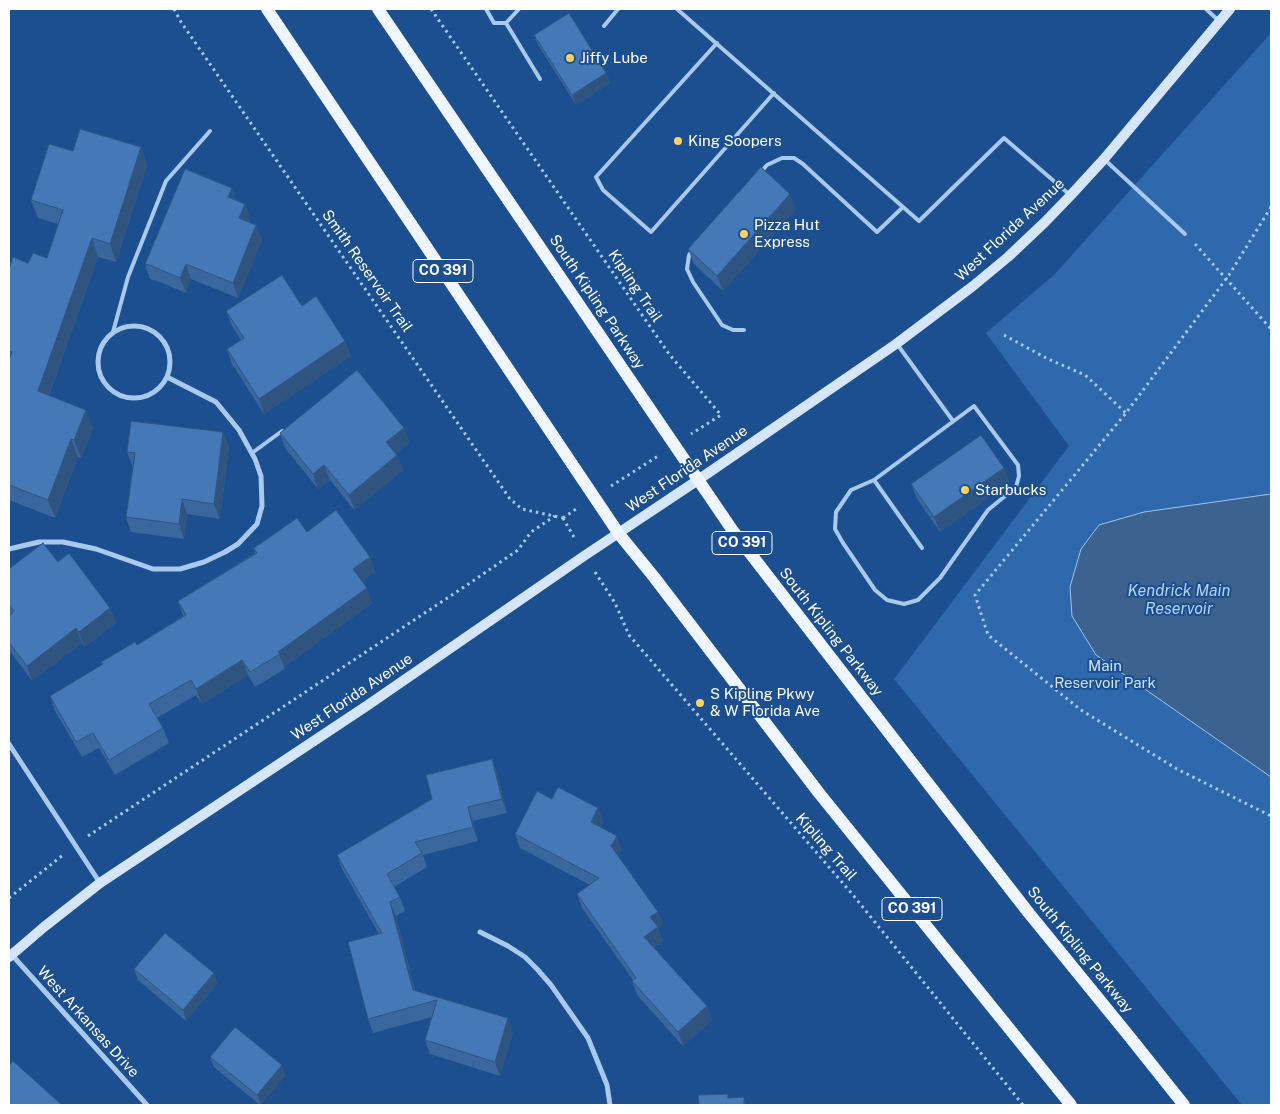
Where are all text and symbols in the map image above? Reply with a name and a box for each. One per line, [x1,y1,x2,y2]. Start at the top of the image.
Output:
place label: Jiffy Lube [580,49,648,67]
marker: Jiffy Lube [564,52,576,64]
place label: King Soopers [688,132,782,150]
marker: King Soopers [672,135,684,147]
street label: West Florida Avenue [952,175,1068,285]
street label: Smith Reservoir Trail [318,206,416,336]
place label: Pizza Hut Express [754,216,820,251]
marker: Pizza Hut Express [738,228,750,240]
street label: South Kipling Parkway [545,231,649,373]
street label: Kipling Trail [604,246,666,326]
road number: CO 391 [413,260,473,282]
street label: West Florida Avenue [623,422,751,516]
place label: Starbucks [975,481,1046,499]
marker: Starbucks [959,484,971,496]
road number: CO 391 [712,532,772,554]
street label: South Kipling Parkway [775,564,887,700]
water label: Kendrick Main Reservoir [1128,581,1230,619]
street label: West Florida Avenue [288,650,416,744]
park label: Main Reservoir Park [1054,657,1156,692]
place label: S Kipling Pkwy & W Florida Ave [710,685,820,720]
marker: S Kipling Pkwy & W Florida Ave [694,697,706,709]
street label: Kipling Trail [792,810,860,884]
street label: South Kipling Parkway [1023,883,1137,1017]
road number: CO 391 [882,898,942,921]
street label: West Arkansas Drive [33,963,143,1081]

